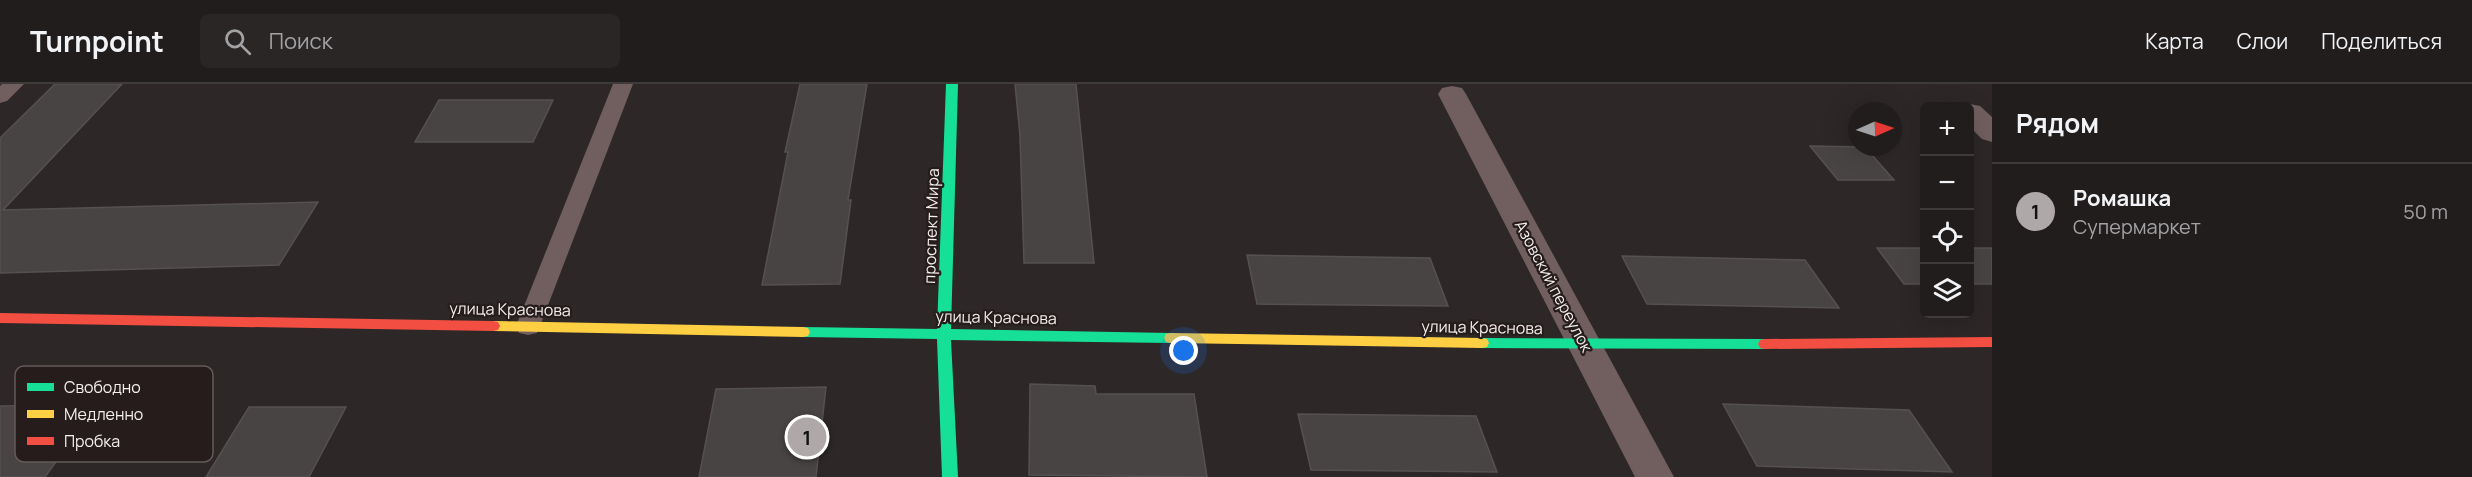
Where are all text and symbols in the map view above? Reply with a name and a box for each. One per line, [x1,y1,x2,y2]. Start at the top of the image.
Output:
search box [200,14,620,68]
text: Turnpoint [30,22,164,60]
icon: search [221,25,254,58]
text: Поиск [269,26,333,56]
text: Карта [2145,27,2204,55]
text: Слои [2237,27,2288,55]
text: Поделиться [2321,27,2442,55]
north arrow [1848,102,1902,156]
map controls [1920,102,1974,318]
button: + [1920,102,1974,156]
text: Рядом [2016,105,2099,141]
button: − [1920,156,1974,210]
street label: проспект Мира [918,168,944,284]
text: Ромашка [2073,183,2171,213]
text: 1 [2031,198,2040,225]
text: 50 m [2403,198,2448,225]
button: locate [1920,210,1974,264]
text: Супермаркет [2073,213,2201,240]
street label: Азовский переулок [1510,216,1599,357]
button: layers [1920,264,1974,318]
street label: улица Краснова [449,297,571,321]
street label: улица Краснова [935,305,1057,329]
street label: улица Краснова [1421,315,1543,339]
your location [1169,336,1198,365]
legend [15,366,213,462]
text: Свободно [64,376,141,398]
text: Медленно [64,403,143,425]
pin: 1 [788,414,826,460]
text: Пробка [64,430,120,452]

